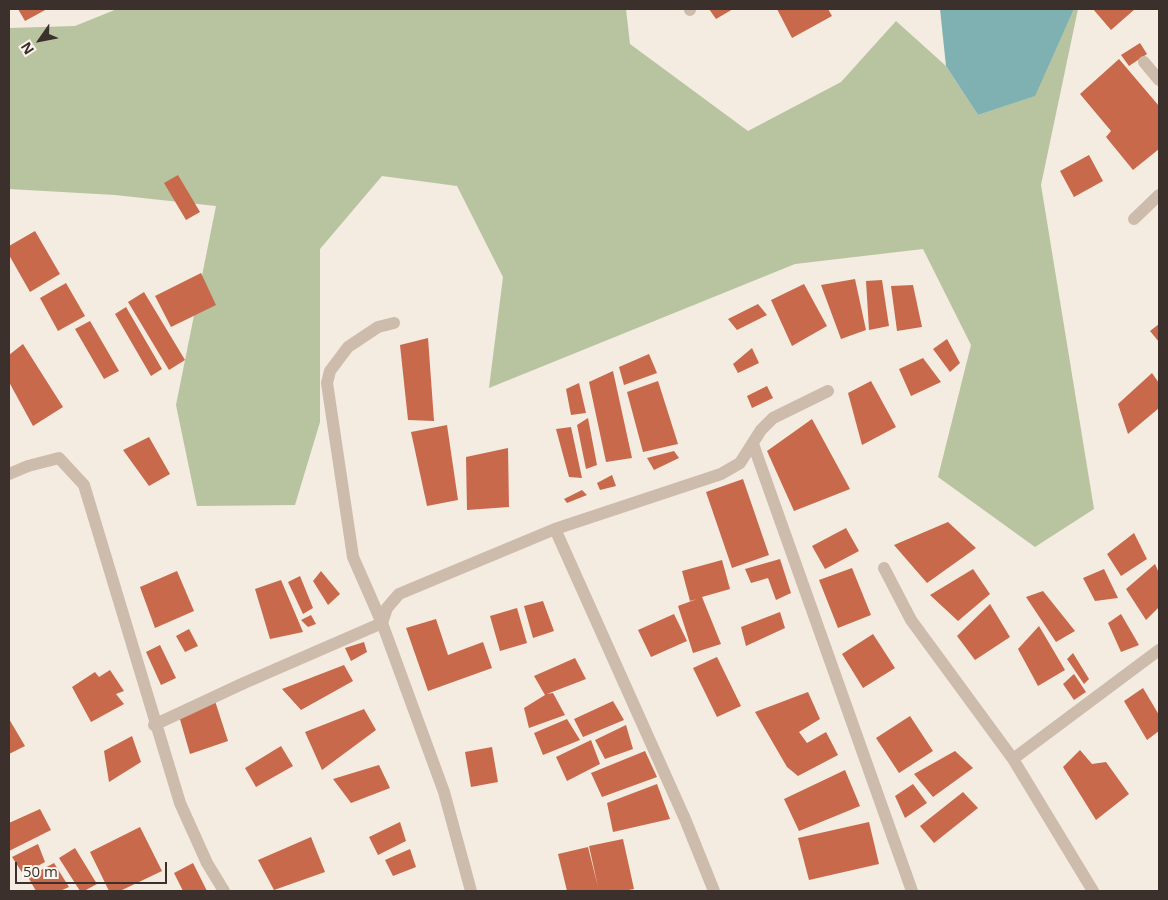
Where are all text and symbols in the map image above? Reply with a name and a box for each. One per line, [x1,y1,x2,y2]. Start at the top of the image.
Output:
north arrow [15,15,65,65]
text: N [16,38,38,58]
scale bar [18,852,170,884]
text: 50 m [23,861,58,881]

